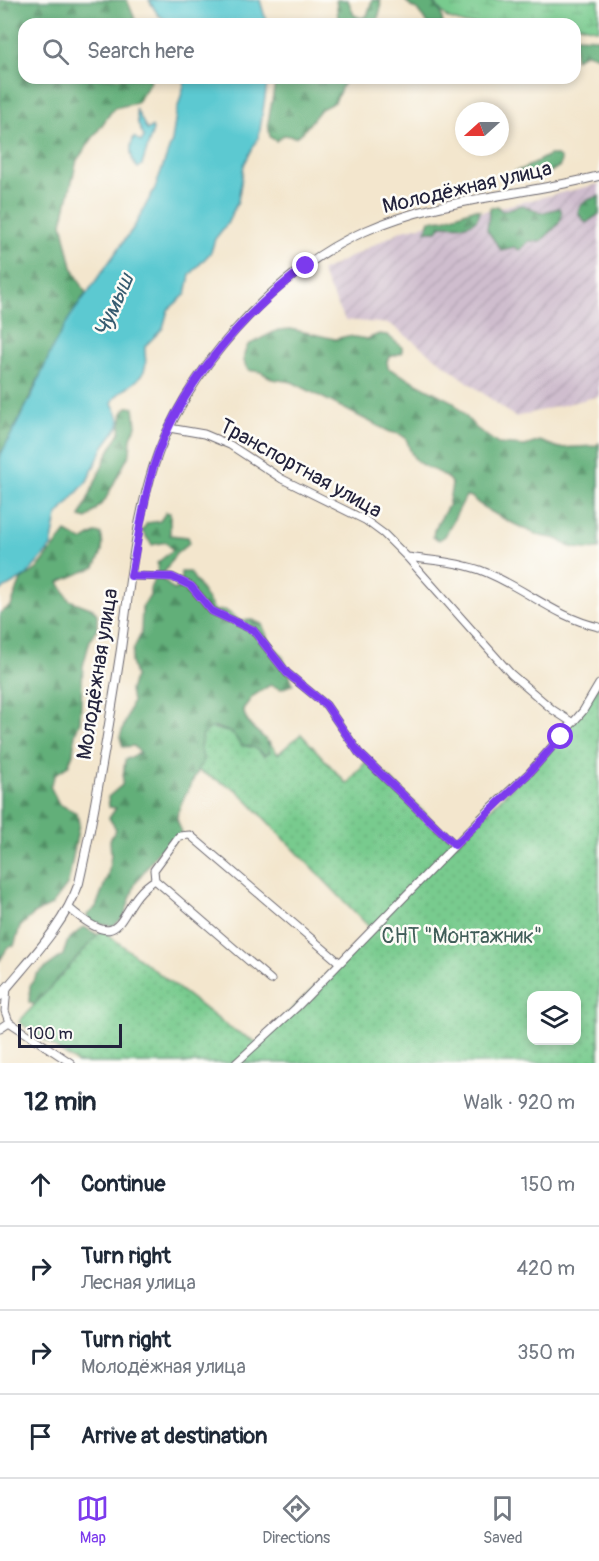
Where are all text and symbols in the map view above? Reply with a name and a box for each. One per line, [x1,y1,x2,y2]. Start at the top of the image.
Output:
search box [18,18,581,84]
icon: search [39,35,72,68]
text: Search here [87,37,194,65]
north arrow [455,102,509,156]
street label: Молодёжная улица [380,155,554,220]
route end [292,252,318,278]
water label: Чумыш [88,268,141,342]
street label: Транспортная улица [215,413,387,524]
street label: Молодёжная улица [71,587,124,762]
route start [547,723,573,749]
park label: СНТ "Монтажник" [382,923,542,950]
map controls [527,991,581,1045]
button: layers [527,991,581,1045]
scale bar [18,1021,122,1048]
text: 100 m [27,1024,73,1044]
text: 12 min [24,1086,97,1118]
text: Walk · 920 m [463,1090,575,1115]
icon: ahead [24,1168,57,1201]
text: Continue [81,1170,165,1198]
text: 150 m [521,1172,575,1197]
text: Turn right [81,1242,171,1270]
icon: right [24,1252,57,1285]
text: 420 m [516,1256,575,1281]
text: Лесная улица [81,1270,196,1295]
text: Turn right [81,1326,171,1354]
icon: right [24,1336,57,1369]
text: 350 m [517,1340,575,1365]
text: Молодёжная улица [81,1354,246,1379]
icon: arrive [24,1420,57,1453]
text: Arrive at destination [81,1422,267,1450]
tab: Map [76,1492,109,1548]
tab: Directions [262,1492,330,1548]
tab: Saved [483,1492,523,1548]

